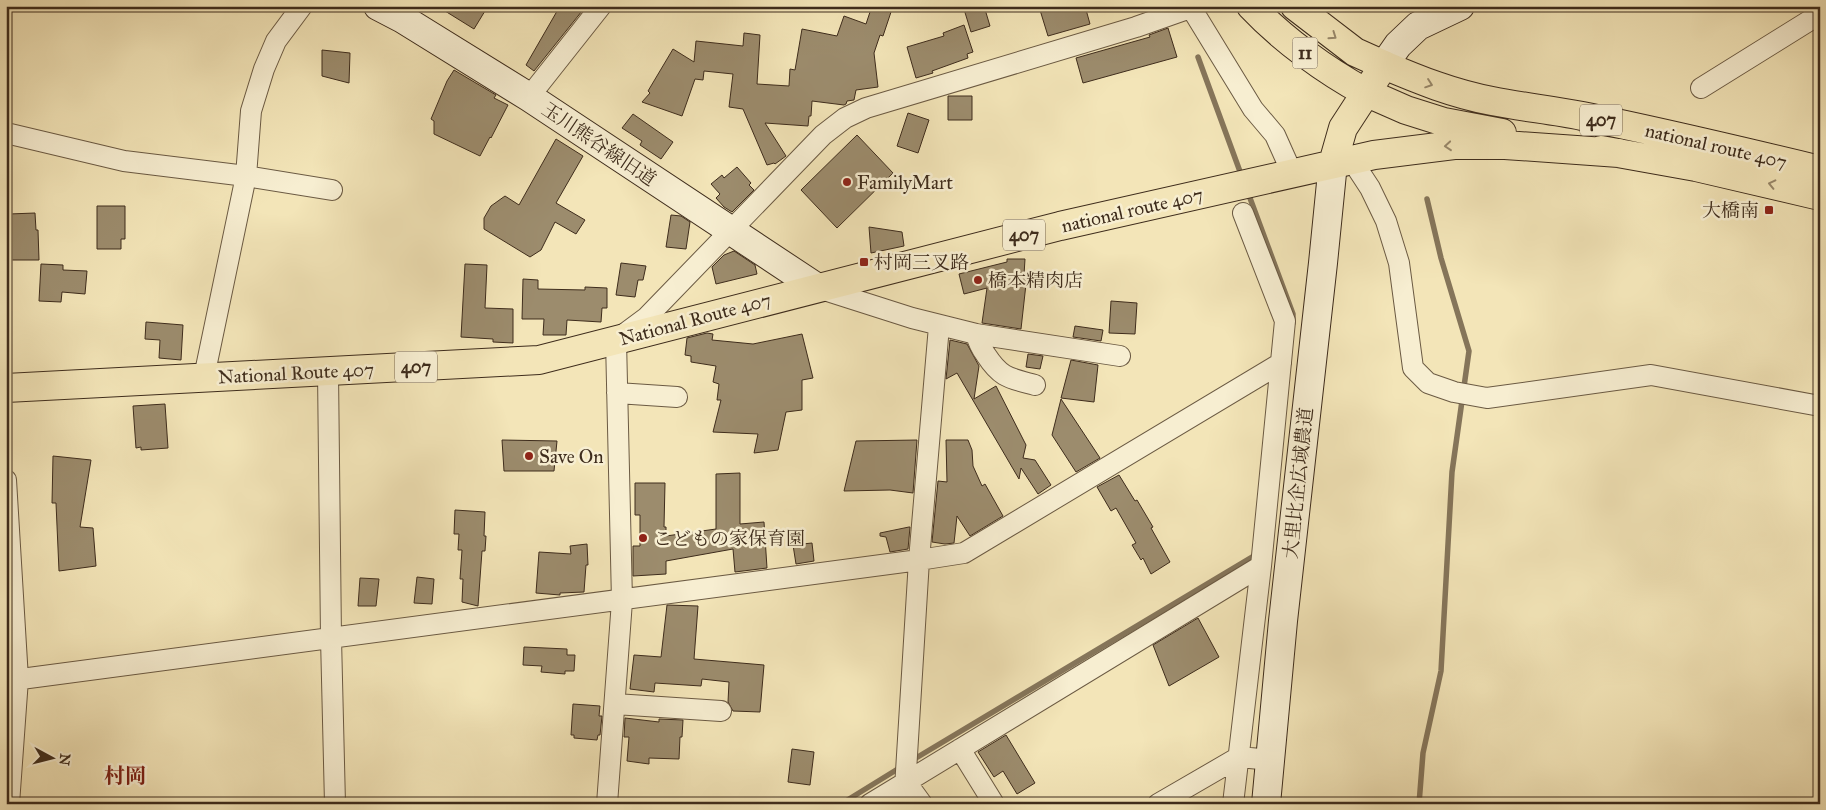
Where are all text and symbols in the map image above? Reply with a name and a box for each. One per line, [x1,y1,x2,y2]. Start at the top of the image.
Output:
one-way arrow [1327,30,1337,39]
road number: 11 [1292,38,1318,68]
one-way arrow [1424,78,1433,88]
street label: 玉川熊谷線旧道 [537,97,661,191]
road number: 407 [1580,104,1622,136]
street label: national route 407 [1643,119,1789,173]
one-way arrow [1444,140,1452,151]
place label: FamilyMart [857,171,953,194]
marker: FamilyMart [841,176,853,188]
one-way arrow [1768,179,1777,190]
street label: national route 407 [1059,183,1205,237]
place label: 大橋南 [1702,199,1759,222]
marker: 大橋南 [1763,204,1775,216]
road number: 407 [1003,220,1045,250]
place label: 村岡三叉路 [874,251,969,274]
marker: 村岡三叉路 [858,256,870,268]
place label: 橋本精肉店 [988,269,1083,292]
marker: 橋本精肉店 [972,274,984,286]
street label: National Route 407 [617,288,773,350]
road number: 407 [395,352,437,382]
street label: National Route 407 [217,357,375,389]
street label: 大里比企広域農道 [1279,406,1317,560]
place label: Save On [539,445,603,468]
marker: Save On [523,450,535,462]
place label: こどもの家保育園 [653,527,805,550]
marker: こどもの家保育園 [637,532,649,544]
north arrow [28,732,78,782]
text: N [55,753,74,767]
district label: 村岡 [104,763,146,789]

